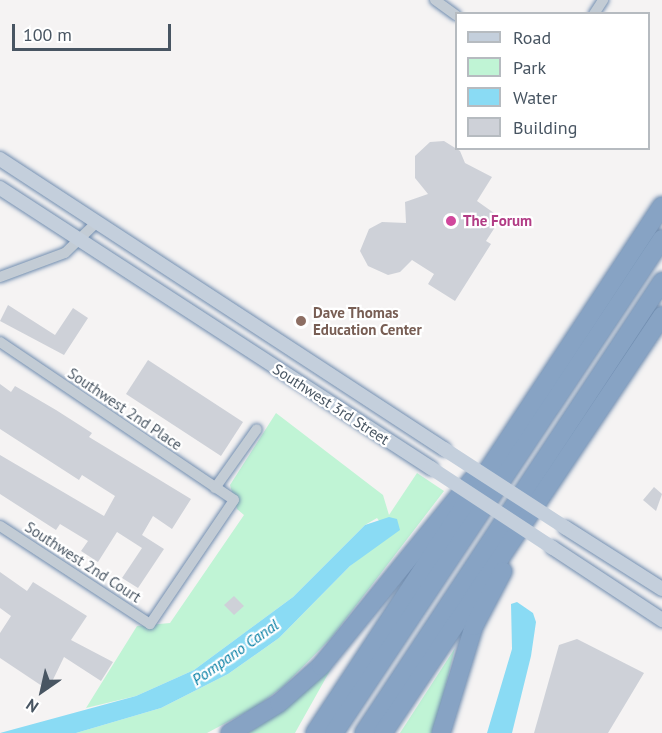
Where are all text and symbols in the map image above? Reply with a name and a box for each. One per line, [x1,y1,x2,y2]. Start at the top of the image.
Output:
scale bar [15,12,174,50]
legend [455,12,650,150]
text: 100 m [23,23,72,46]
text: Road [513,26,551,49]
text: Park [513,56,546,79]
text: Water [513,86,557,109]
text: Building [513,116,577,139]
place label: The Forum [463,212,532,230]
marker: The Forum [444,214,458,228]
place label: Dave Thomas Education Center [313,303,422,338]
marker: Dave Thomas Education Center [294,314,308,328]
street label: Southwest 3rd Street [270,360,392,448]
street label: Southwest 2nd Place [64,364,186,454]
street label: Southwest 2nd Court [22,518,144,606]
water label: Pompano Canal [188,615,282,689]
north arrow [12,661,72,721]
text: N [22,695,42,717]

